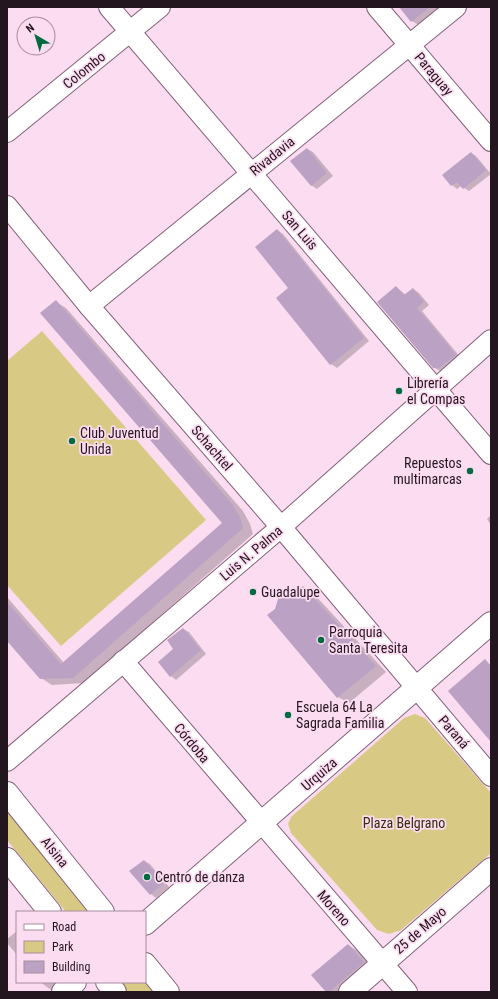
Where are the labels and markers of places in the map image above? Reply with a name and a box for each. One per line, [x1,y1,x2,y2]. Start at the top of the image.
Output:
place label: Librería el Compas [407,375,466,407]
marker: Librería el Compas [394,386,404,396]
place label: Club Juventud Unida [80,425,159,457]
marker: Club Juventud Unida [67,436,77,446]
place label: Repuestos multimarcas [393,455,462,487]
marker: Repuestos multimarcas [465,466,475,476]
place label: Guadalupe [261,584,320,600]
marker: Guadalupe [248,587,258,597]
place label: Parroquia Santa Teresita [329,624,408,656]
marker: Parroquia Santa Teresita [316,635,326,645]
place label: Escuela 64 La Sagrada Familia [296,699,385,731]
marker: Escuela 64 La Sagrada Familia [283,710,293,720]
place label: Centro de danza [155,869,245,885]
marker: Centro de danza [142,872,152,882]

